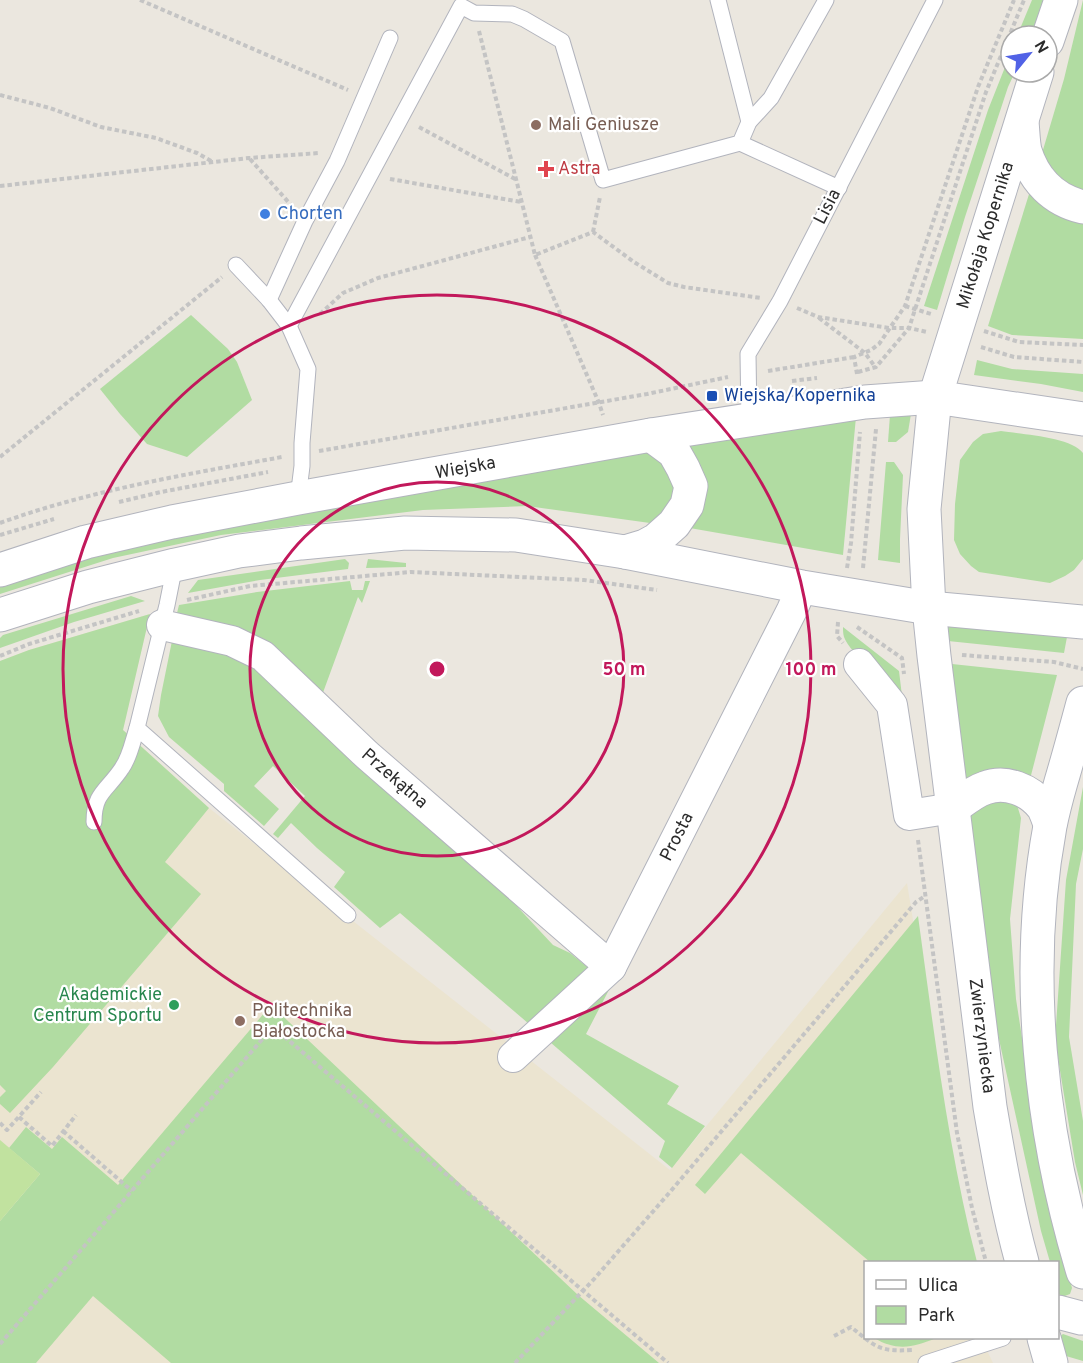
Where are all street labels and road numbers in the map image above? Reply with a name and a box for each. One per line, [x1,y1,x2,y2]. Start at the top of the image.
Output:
street label: Mikołaja Kopernika [952,159,1020,312]
street label: Lisia [809,185,847,229]
street label: Wiejska [433,451,497,485]
street label: Przekątna [356,744,432,814]
street label: Prosta [655,808,699,865]
street label: Zwierzyniecka [963,977,999,1095]

